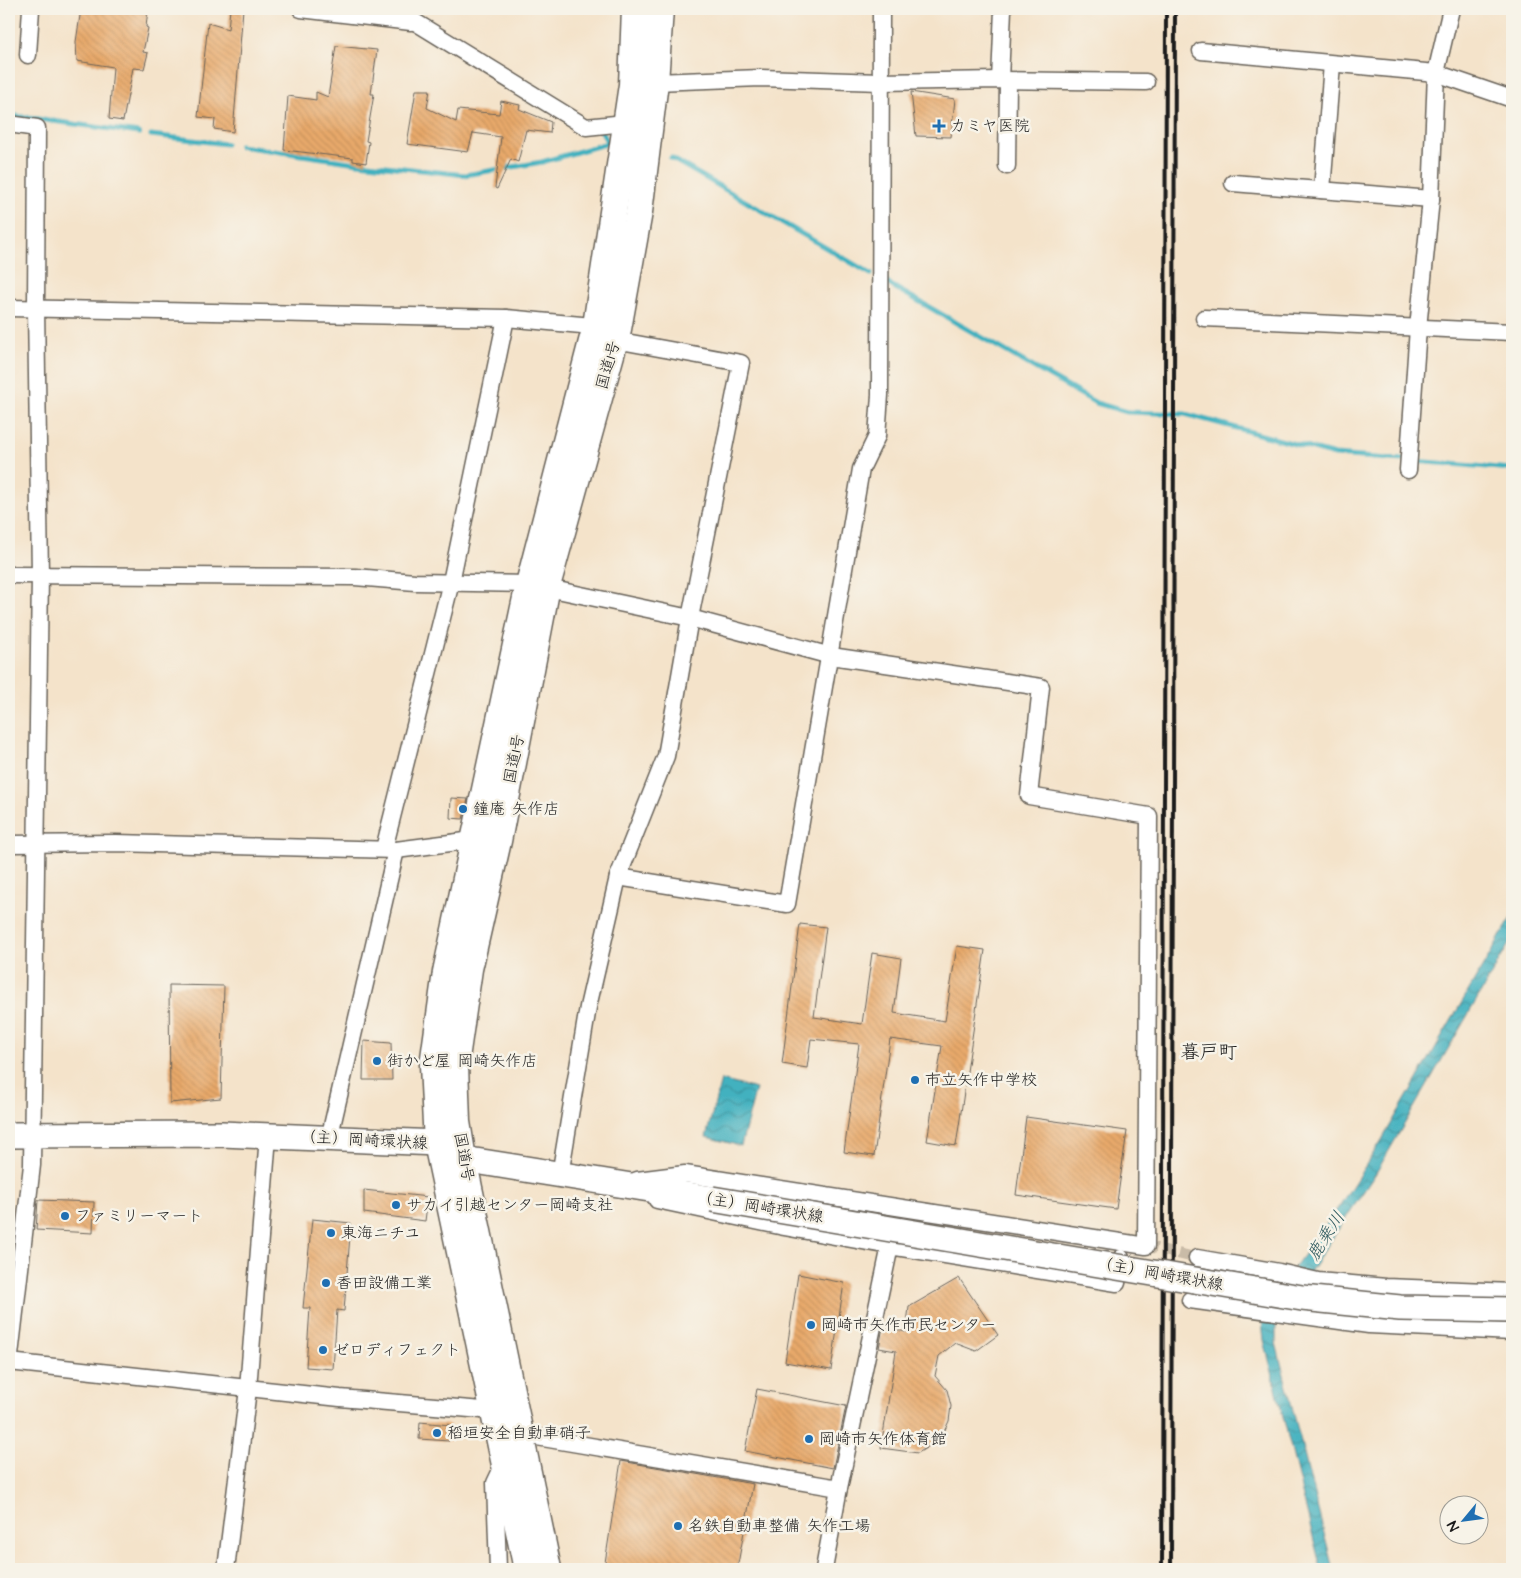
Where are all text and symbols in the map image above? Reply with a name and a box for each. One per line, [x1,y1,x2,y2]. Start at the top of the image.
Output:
place label: カミヤ医院 [950,115,1030,137]
marker: カミヤ医院 [932,119,946,133]
street label: 国道1号 [591,338,625,392]
street label: 国道1号 [498,732,530,786]
place label: 鐘庵 矢作店 [473,798,559,820]
marker: 鐘庵 矢作店 [457,803,469,815]
district label: 暮戸町 [1180,1039,1238,1066]
place label: 街かど屋 岡崎矢作店 [387,1050,537,1072]
marker: 街かど屋 岡崎矢作店 [371,1055,383,1067]
place label: 市立矢作中学校 [925,1069,1037,1091]
marker: 市立矢作中学校 [909,1074,921,1086]
street label: （主）岡崎環状線 [300,1126,428,1154]
street label: 国道1号 [449,1130,479,1184]
street label: （主）岡崎環状線 [695,1186,825,1228]
place label: サカイ引越センター岡崎支社 [406,1194,613,1216]
marker: サカイ引越センター岡崎支社 [390,1199,402,1211]
place label: ファミリーマート [75,1205,203,1227]
water label: 鹿乗川 [1301,1207,1351,1265]
marker: ファミリーマート [59,1210,71,1222]
place label: 東海ニチユ [341,1222,420,1244]
marker: 東海ニチユ [325,1227,337,1239]
street label: （主）岡崎環状線 [1095,1252,1225,1296]
place label: 香田設備工業 [336,1272,432,1294]
marker: 香田設備工業 [320,1277,332,1289]
place label: 岡崎市矢作市民センター [821,1314,996,1336]
marker: 岡崎市矢作市民センター [805,1319,817,1331]
place label: ゼロディフェクト [333,1339,461,1361]
marker: ゼロディフェクト [317,1344,329,1356]
place label: 稻垣安全自動車硝子 [447,1422,591,1444]
marker: 稻垣安全自動車硝子 [431,1427,443,1439]
place label: 岡崎市矢作体育館 [819,1428,947,1450]
marker: 岡崎市矢作体育館 [803,1433,815,1445]
north arrow [1438,1496,1488,1546]
place label: 名鉄自動車整備 矢作工場 [688,1515,870,1537]
text: N [1443,1517,1464,1535]
marker: 名鉄自動車整備 矢作工場 [672,1520,684,1532]

